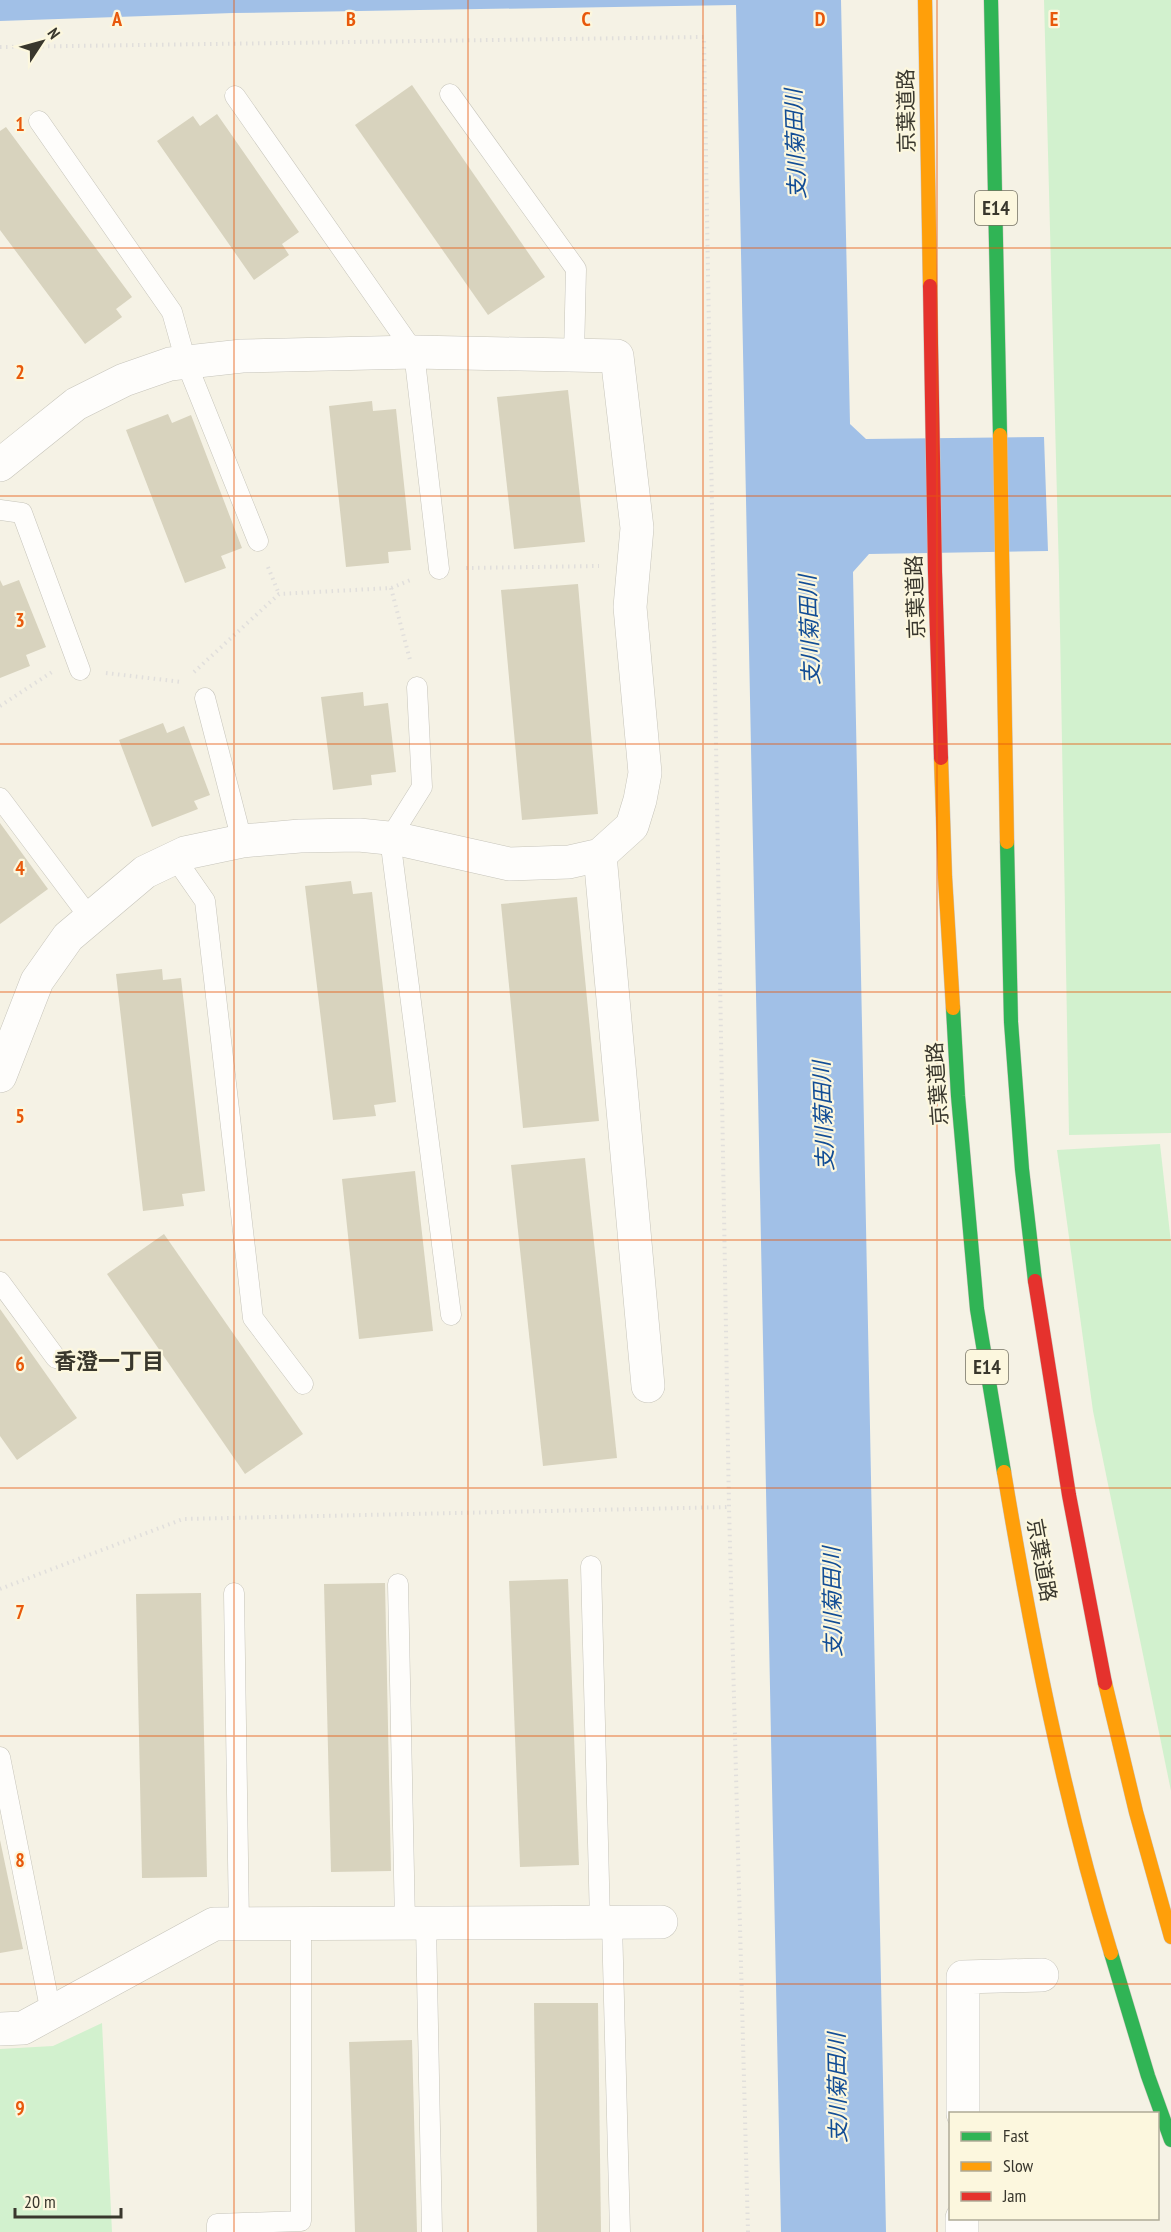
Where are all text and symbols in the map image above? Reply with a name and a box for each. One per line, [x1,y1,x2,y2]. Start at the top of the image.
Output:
text: A [111,6,123,32]
text: B [346,6,356,32]
text: C [581,6,591,32]
text: D [815,6,826,32]
text: E [1050,6,1058,32]
north arrow [12,12,72,72]
text: N [44,24,65,43]
street label: 京葉道路 [892,69,920,153]
water label: 支川菊田川 [779,87,811,199]
text: 1 [15,111,25,137]
road number: E14 [975,191,1017,225]
text: 2 [15,359,25,385]
street label: 京葉道路 [900,555,930,639]
water label: 支川菊田川 [793,573,825,685]
text: 3 [15,607,25,633]
text: 4 [15,855,25,881]
street label: 京葉道路 [921,1041,953,1127]
water label: 支川菊田川 [807,1059,839,1171]
text: 5 [15,1103,25,1129]
district label: 香澄一丁目 [54,1347,164,1375]
road number: E14 [966,1350,1008,1384]
text: 6 [15,1351,25,1377]
street label: 京葉道路 [1021,1516,1063,1604]
water label: 支川菊田川 [817,1545,847,1657]
text: 7 [15,1599,25,1625]
text: 8 [15,1847,25,1873]
water label: 支川菊田川 [822,2031,852,2143]
text: 9 [15,2095,25,2121]
legend [949,2112,1159,2220]
text: Fast [1003,2124,1029,2147]
text: Slow [1003,2154,1034,2177]
scale bar [15,2181,122,2219]
text: Jam [1002,2184,1026,2207]
text: 20 m [24,2190,56,2213]

